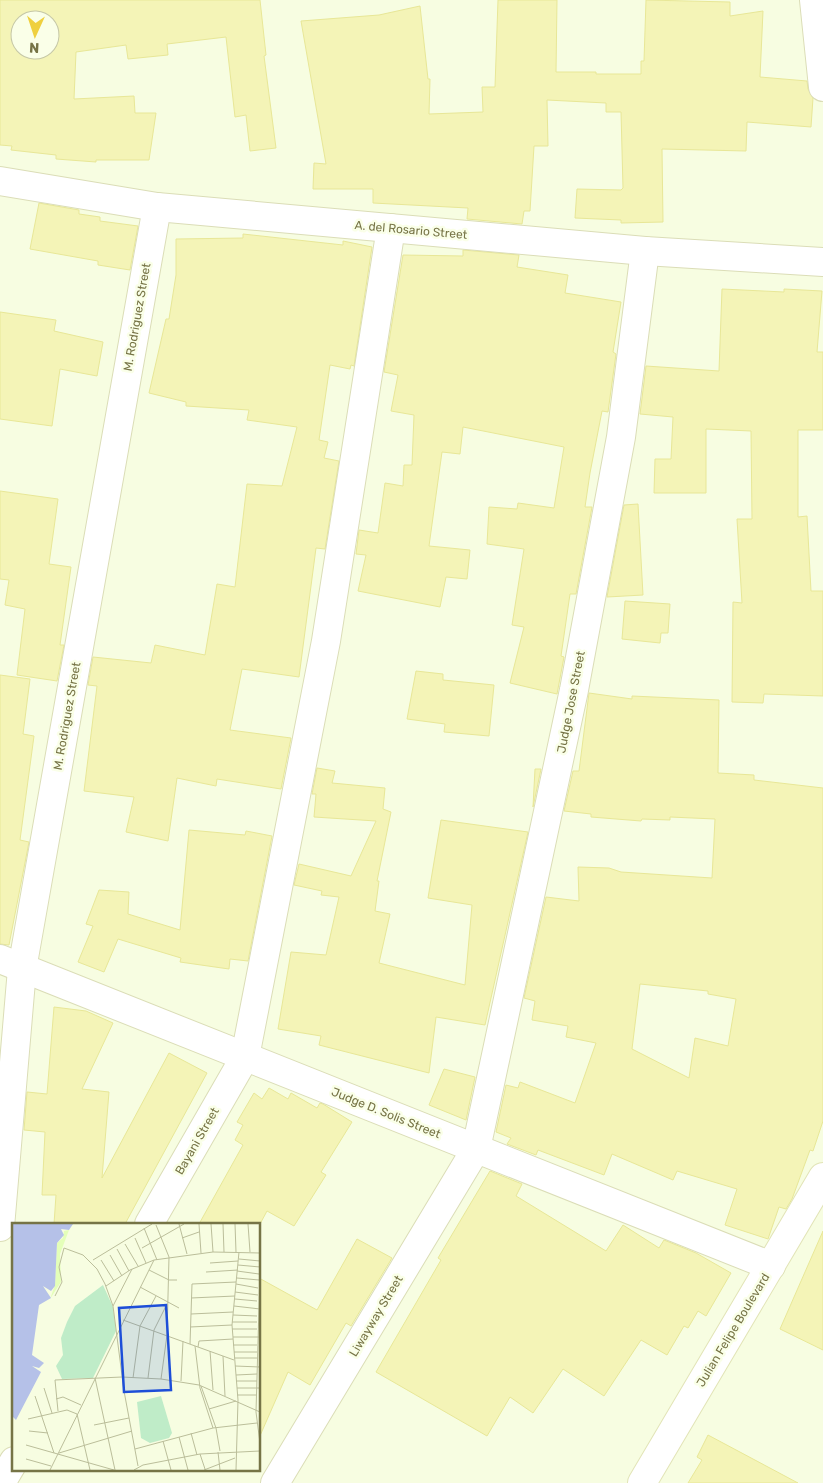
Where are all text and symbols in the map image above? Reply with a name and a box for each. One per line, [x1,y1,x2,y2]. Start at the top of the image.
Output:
north arrow [10,10,60,60]
text: N [29,39,40,56]
street label: A. del Rosario Street [354,218,468,242]
street label: M. Rodriguez Street [121,262,153,372]
street label: Judge Jose Street [554,649,588,754]
street label: M. Rodriguez Street [51,661,83,771]
street label: Judge D. Solis Street [329,1085,443,1141]
street label: Bayani Street [172,1105,222,1177]
inset map [12,1223,260,1470]
street label: Julian Felipe Boulevard [694,1271,772,1389]
street label: Liwayway Street [346,1273,406,1359]

